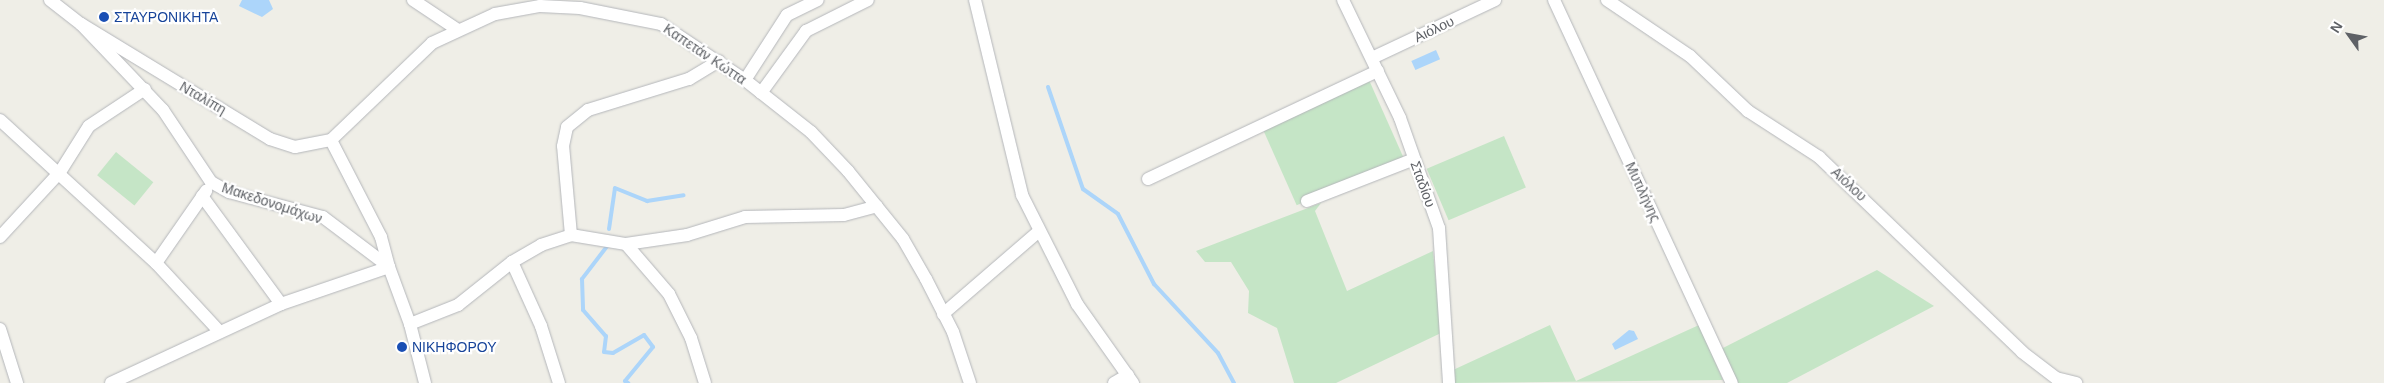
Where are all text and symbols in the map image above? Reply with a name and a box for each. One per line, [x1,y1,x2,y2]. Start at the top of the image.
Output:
place label: ΣΤΑΥΡΟΝΙΚΗΤΑ [114,9,218,25]
north arrow [2324,10,2374,60]
marker: ΣΤΑΥΡΟΝΙΚΗΤΑ [98,11,110,23]
street label: Αιόλου [1411,12,1457,46]
text: N [2327,19,2346,36]
street label: Καπετάν Κώττα [660,20,750,88]
street label: Νταλίπη [177,78,229,118]
street label: Σταδίου [1407,159,1439,209]
street label: Μυτιλήνης [1622,159,1664,225]
street label: Αιόλου [1828,163,1870,205]
street label: Μακεδονομάχων [220,179,324,227]
place label: ΝΙΚΗΦΟΡΟΥ [412,339,497,355]
marker: ΝΙΚΗΦΟΡΟΥ [396,341,408,353]

